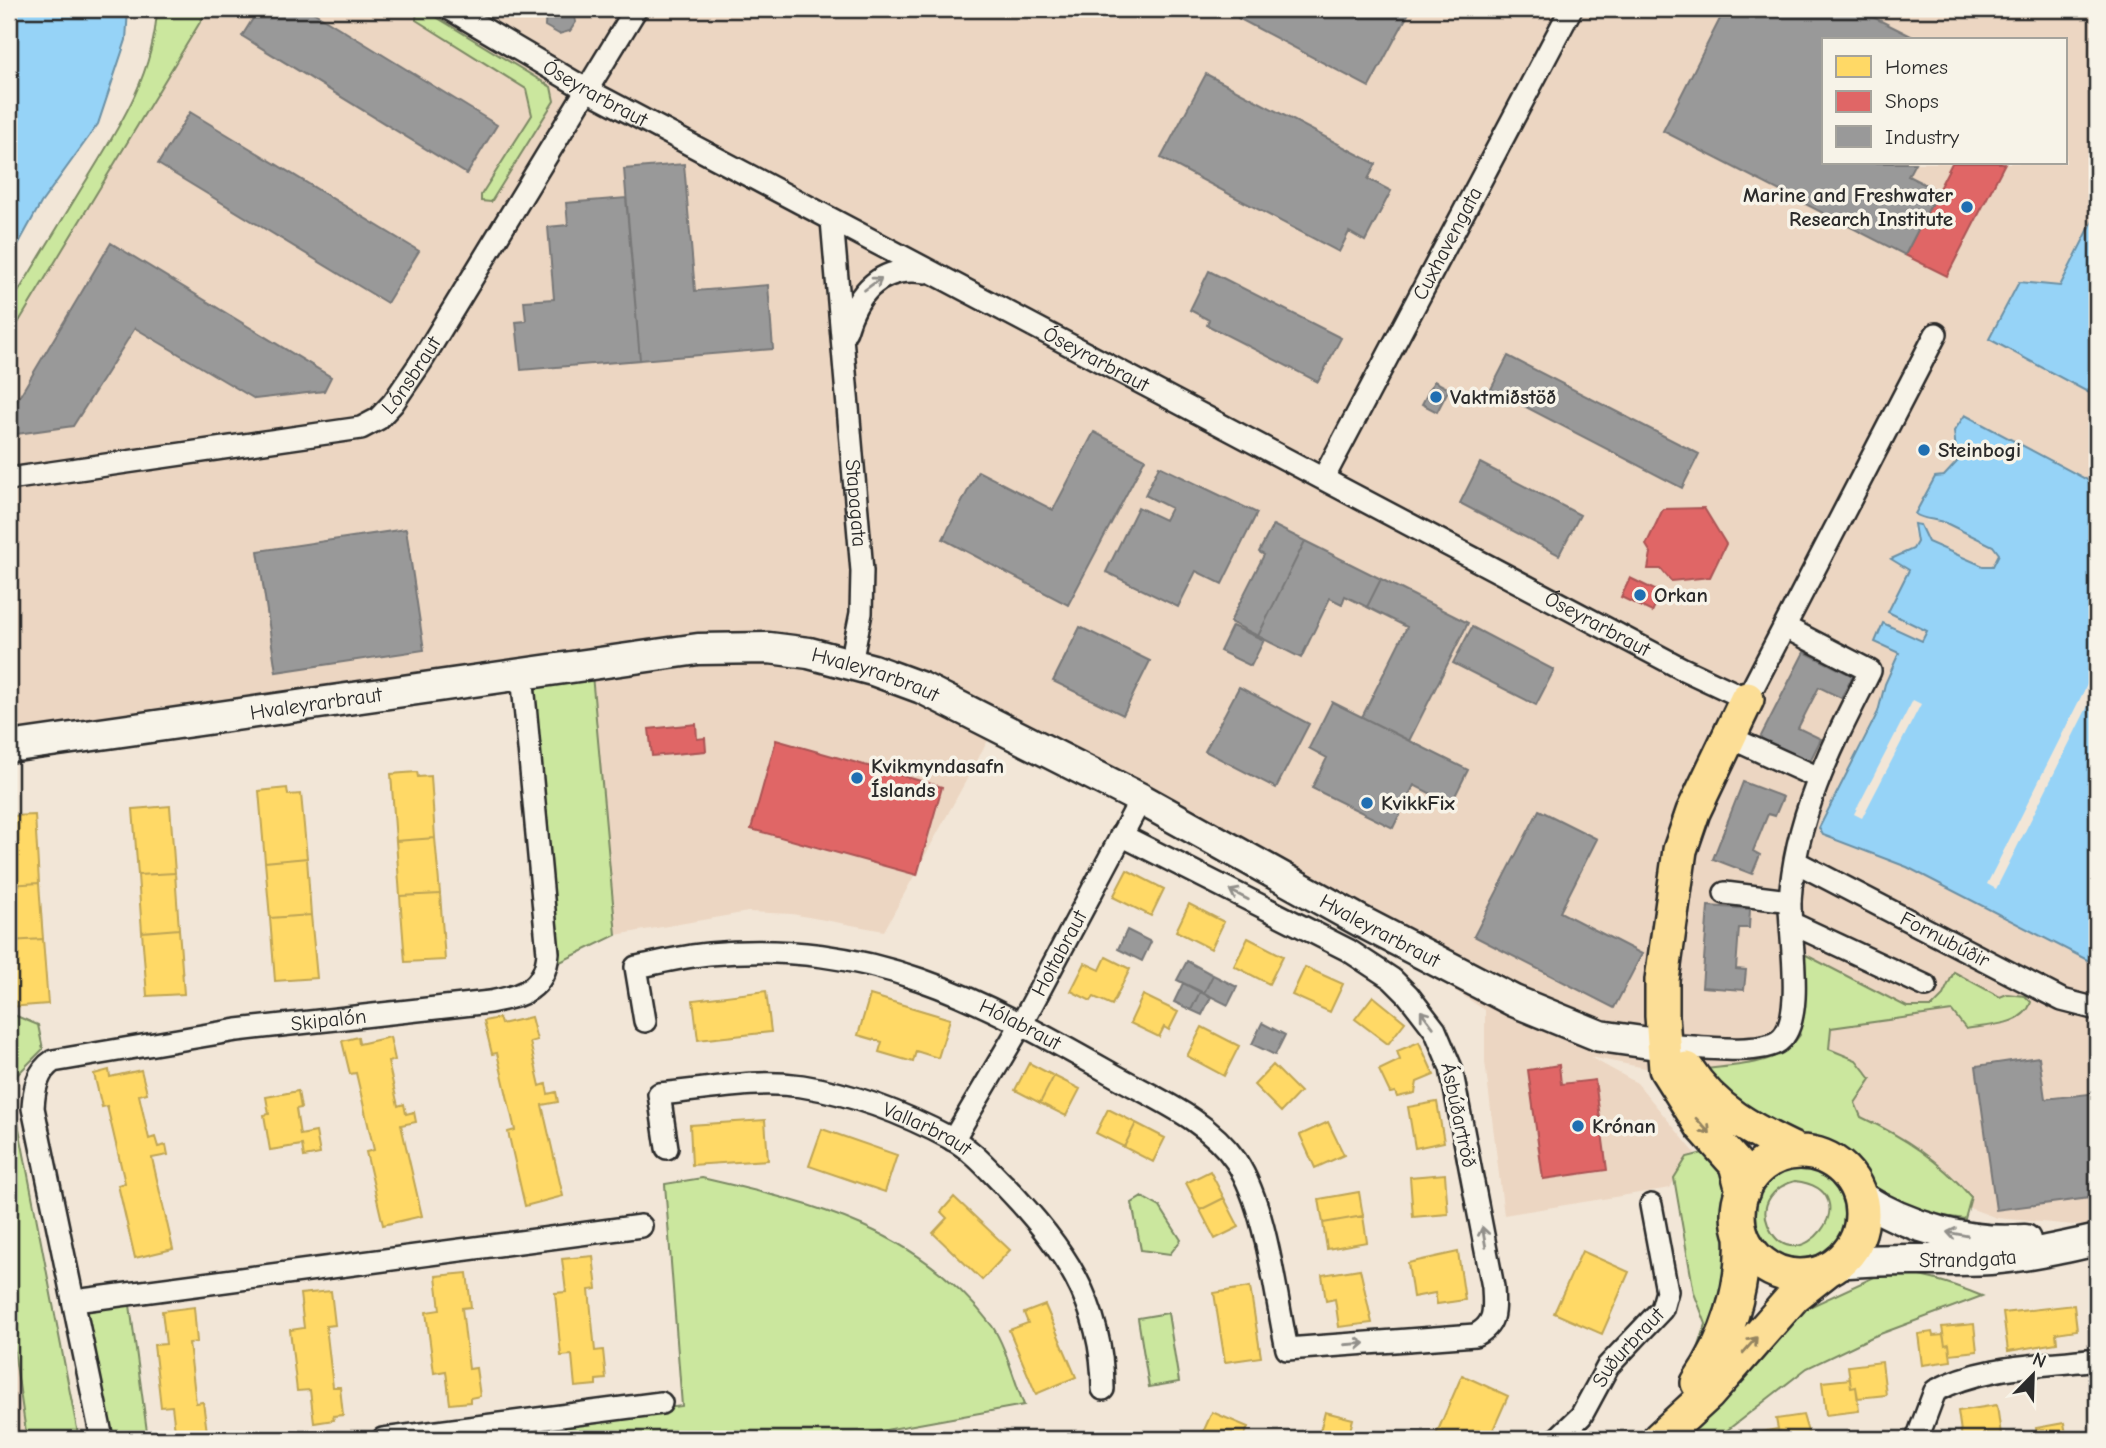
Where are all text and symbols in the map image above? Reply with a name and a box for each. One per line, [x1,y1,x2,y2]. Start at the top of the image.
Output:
legend [1822,38,2068,164]
street label: Óseyrarbraut [539,55,653,132]
text: Homes [1885,55,1948,79]
text: Shops [1885,89,1939,113]
text: Industry [1885,125,1960,149]
street label: Cuxhavengata [1408,183,1487,304]
place label: Marine and Freshwater Research Institute [1743,183,1954,231]
marker: Marine and Freshwater Research Institute [1959,199,1975,215]
one-way arrow [863,277,882,291]
street label: Óseyrarbraut [1039,321,1154,397]
street label: Lónsbraut [377,331,446,419]
place label: Vaktmiðstöð [1450,385,1556,409]
marker: Vaktmiðstöð [1428,389,1444,405]
place label: Steinbogi [1938,438,2021,462]
marker: Steinbogi [1916,442,1932,458]
street label: Stapagata [840,458,872,548]
place label: Orkan [1654,583,1708,607]
street label: Óseyrarbraut [1541,586,1655,662]
marker: Orkan [1632,587,1648,603]
street label: Hvaleyrarbraut [809,642,944,707]
street label: Hvaleyrarbraut [248,682,384,725]
place label: Kvikmyndasafn Íslands [871,754,1004,802]
marker: Kvikmyndasafn Íslands [849,770,865,786]
place label: KvikkFix [1381,791,1456,815]
marker: KvikkFix [1359,795,1375,811]
one-way arrow [1230,888,1250,902]
street label: Hvaleyrarbraut [1315,889,1445,973]
street label: Holtabraut [1027,905,1092,1000]
street label: Fornubúðir [1896,906,1995,973]
street label: Hólabraut [976,993,1066,1056]
street label: Skipalón [290,1004,368,1036]
one-way arrow [1419,1010,1434,1029]
street label: Ásbúðartröð [1436,1060,1482,1170]
street label: Vallarbraut [879,1097,978,1161]
place label: Krónan [1592,1114,1656,1138]
one-way arrow [1695,1117,1711,1135]
marker: Krónan [1570,1118,1586,1134]
one-way arrow [1477,1226,1490,1249]
one-way arrow [1946,1227,1969,1240]
street label: Strandgata [1919,1244,2018,1272]
street label: Suðurbraut [1587,1302,1670,1391]
one-way arrow [1742,1336,1758,1354]
one-way arrow [1344,1337,1366,1350]
north arrow [1997,1340,2068,1410]
text: N [2029,1348,2049,1373]

